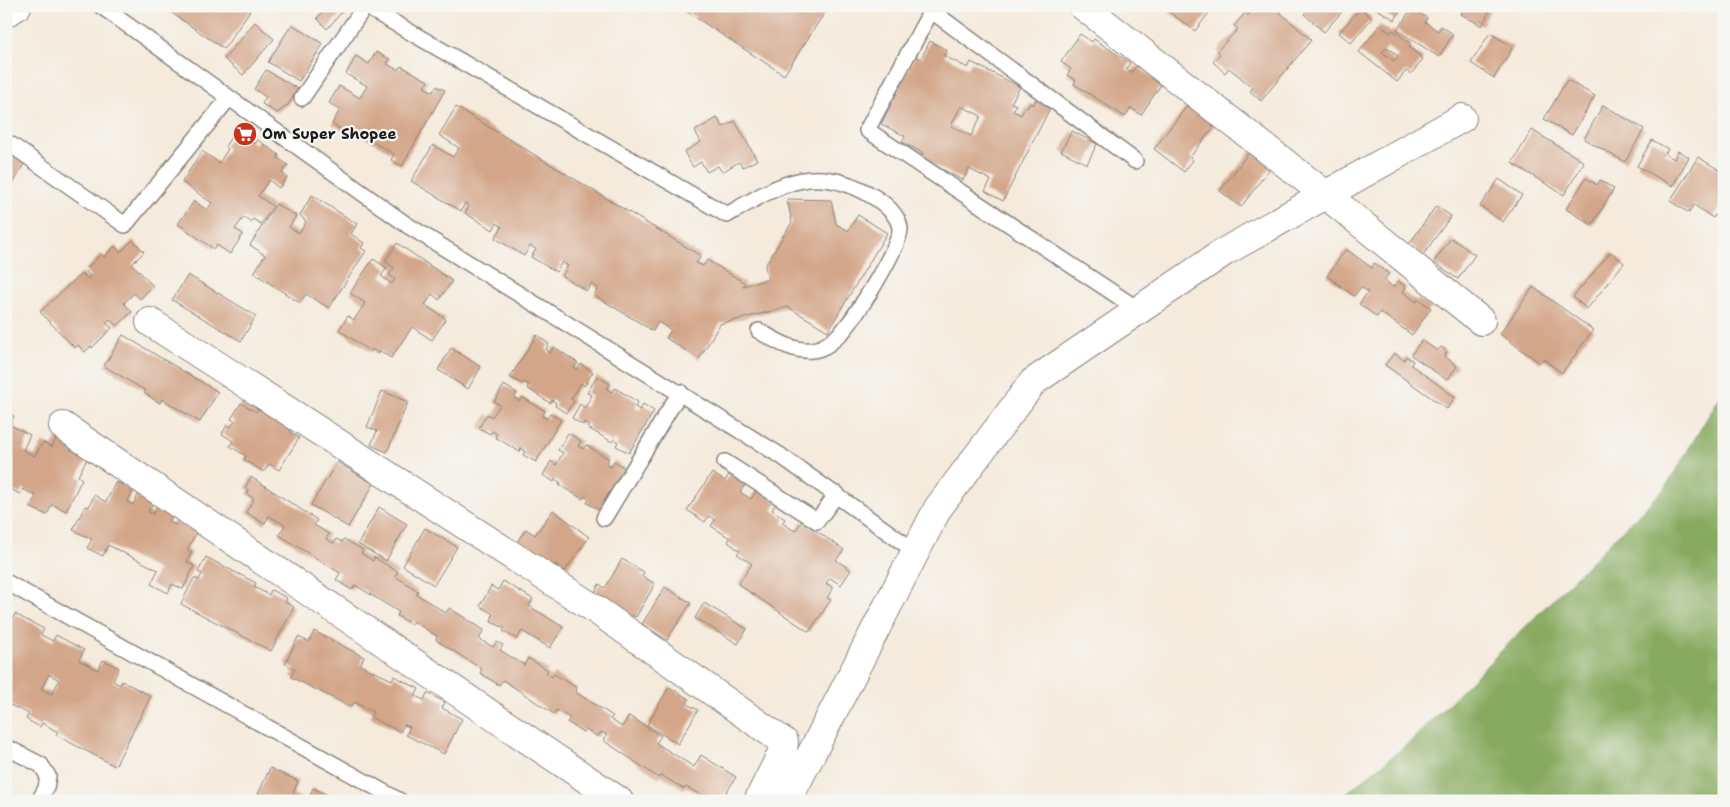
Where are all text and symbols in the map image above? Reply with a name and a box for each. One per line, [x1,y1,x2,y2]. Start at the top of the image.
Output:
supermarket icon: Om Super Shopee [232,121,258,147]
place label: Om Super Shopee [262,124,396,144]

